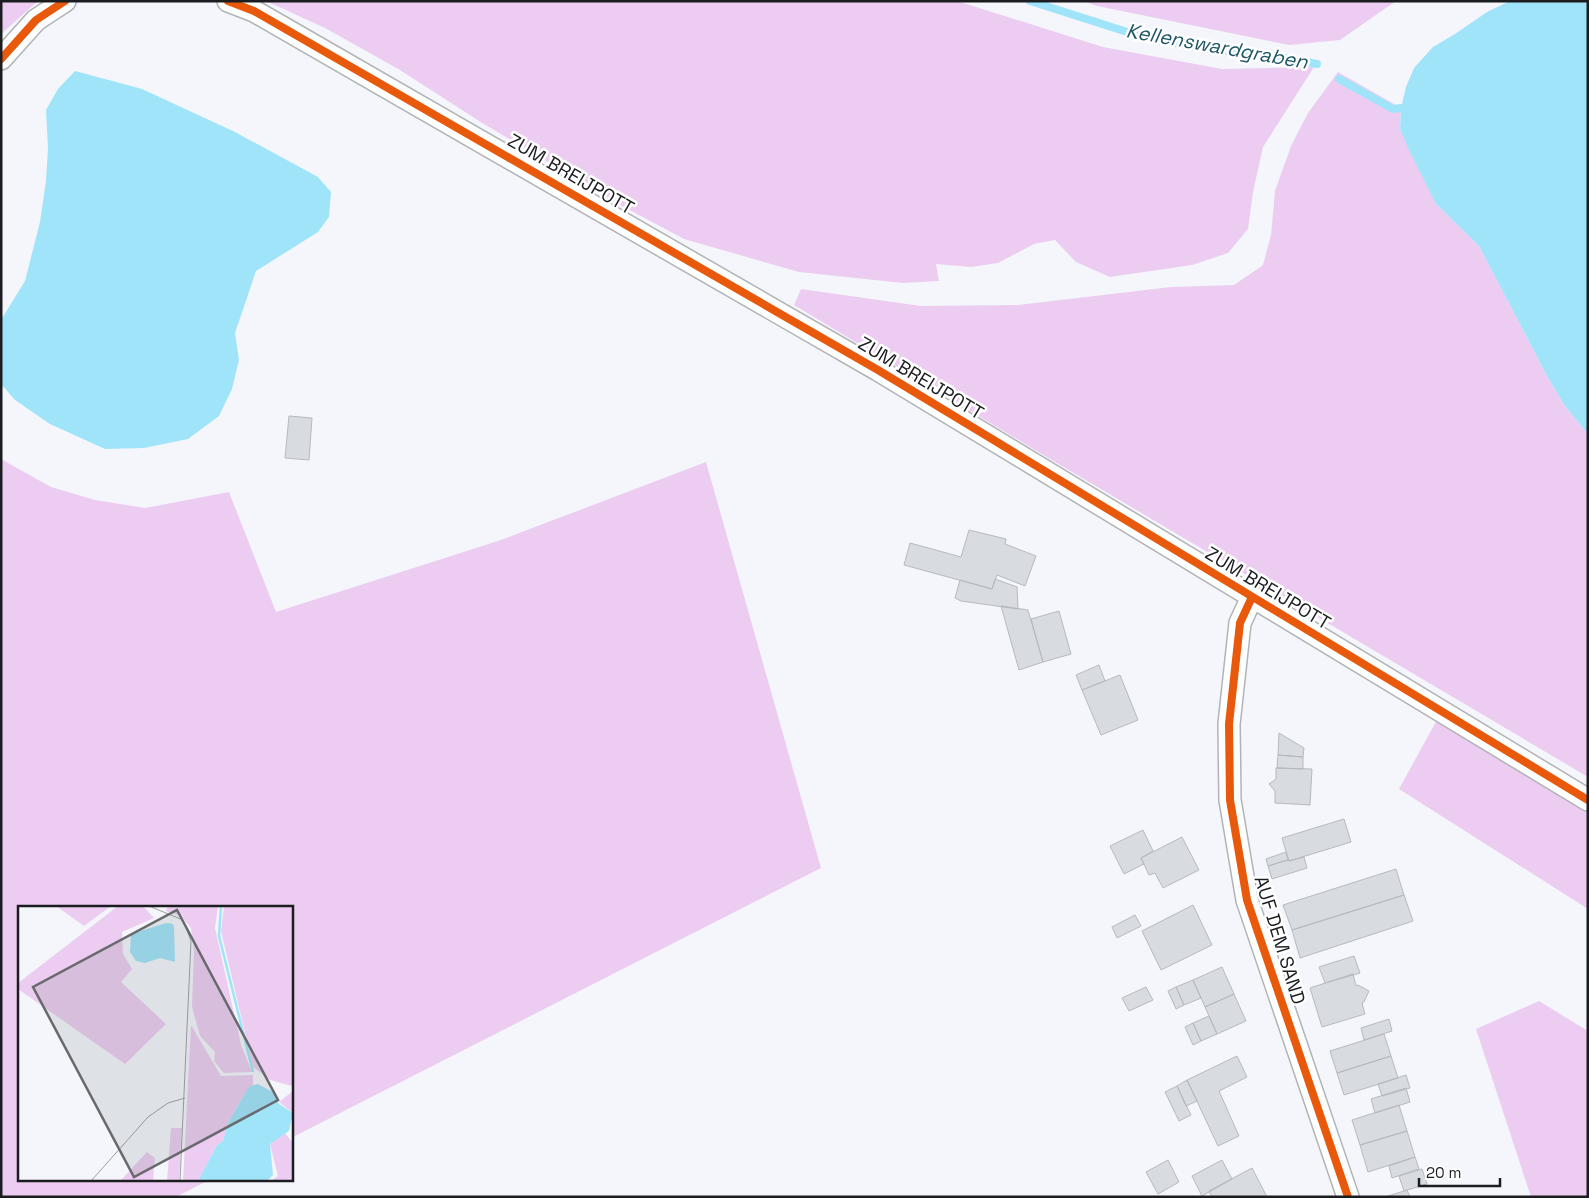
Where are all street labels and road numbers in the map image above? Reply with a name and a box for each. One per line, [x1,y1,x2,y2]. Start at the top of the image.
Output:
street label: ZUM BREIJPOTT [503,128,639,220]
street label: ZUM BREIJPOTT [854,331,988,425]
street label: ZUM BREIJPOTT [1201,541,1335,635]
street label: AUF DEM SAND [1249,873,1311,1007]

